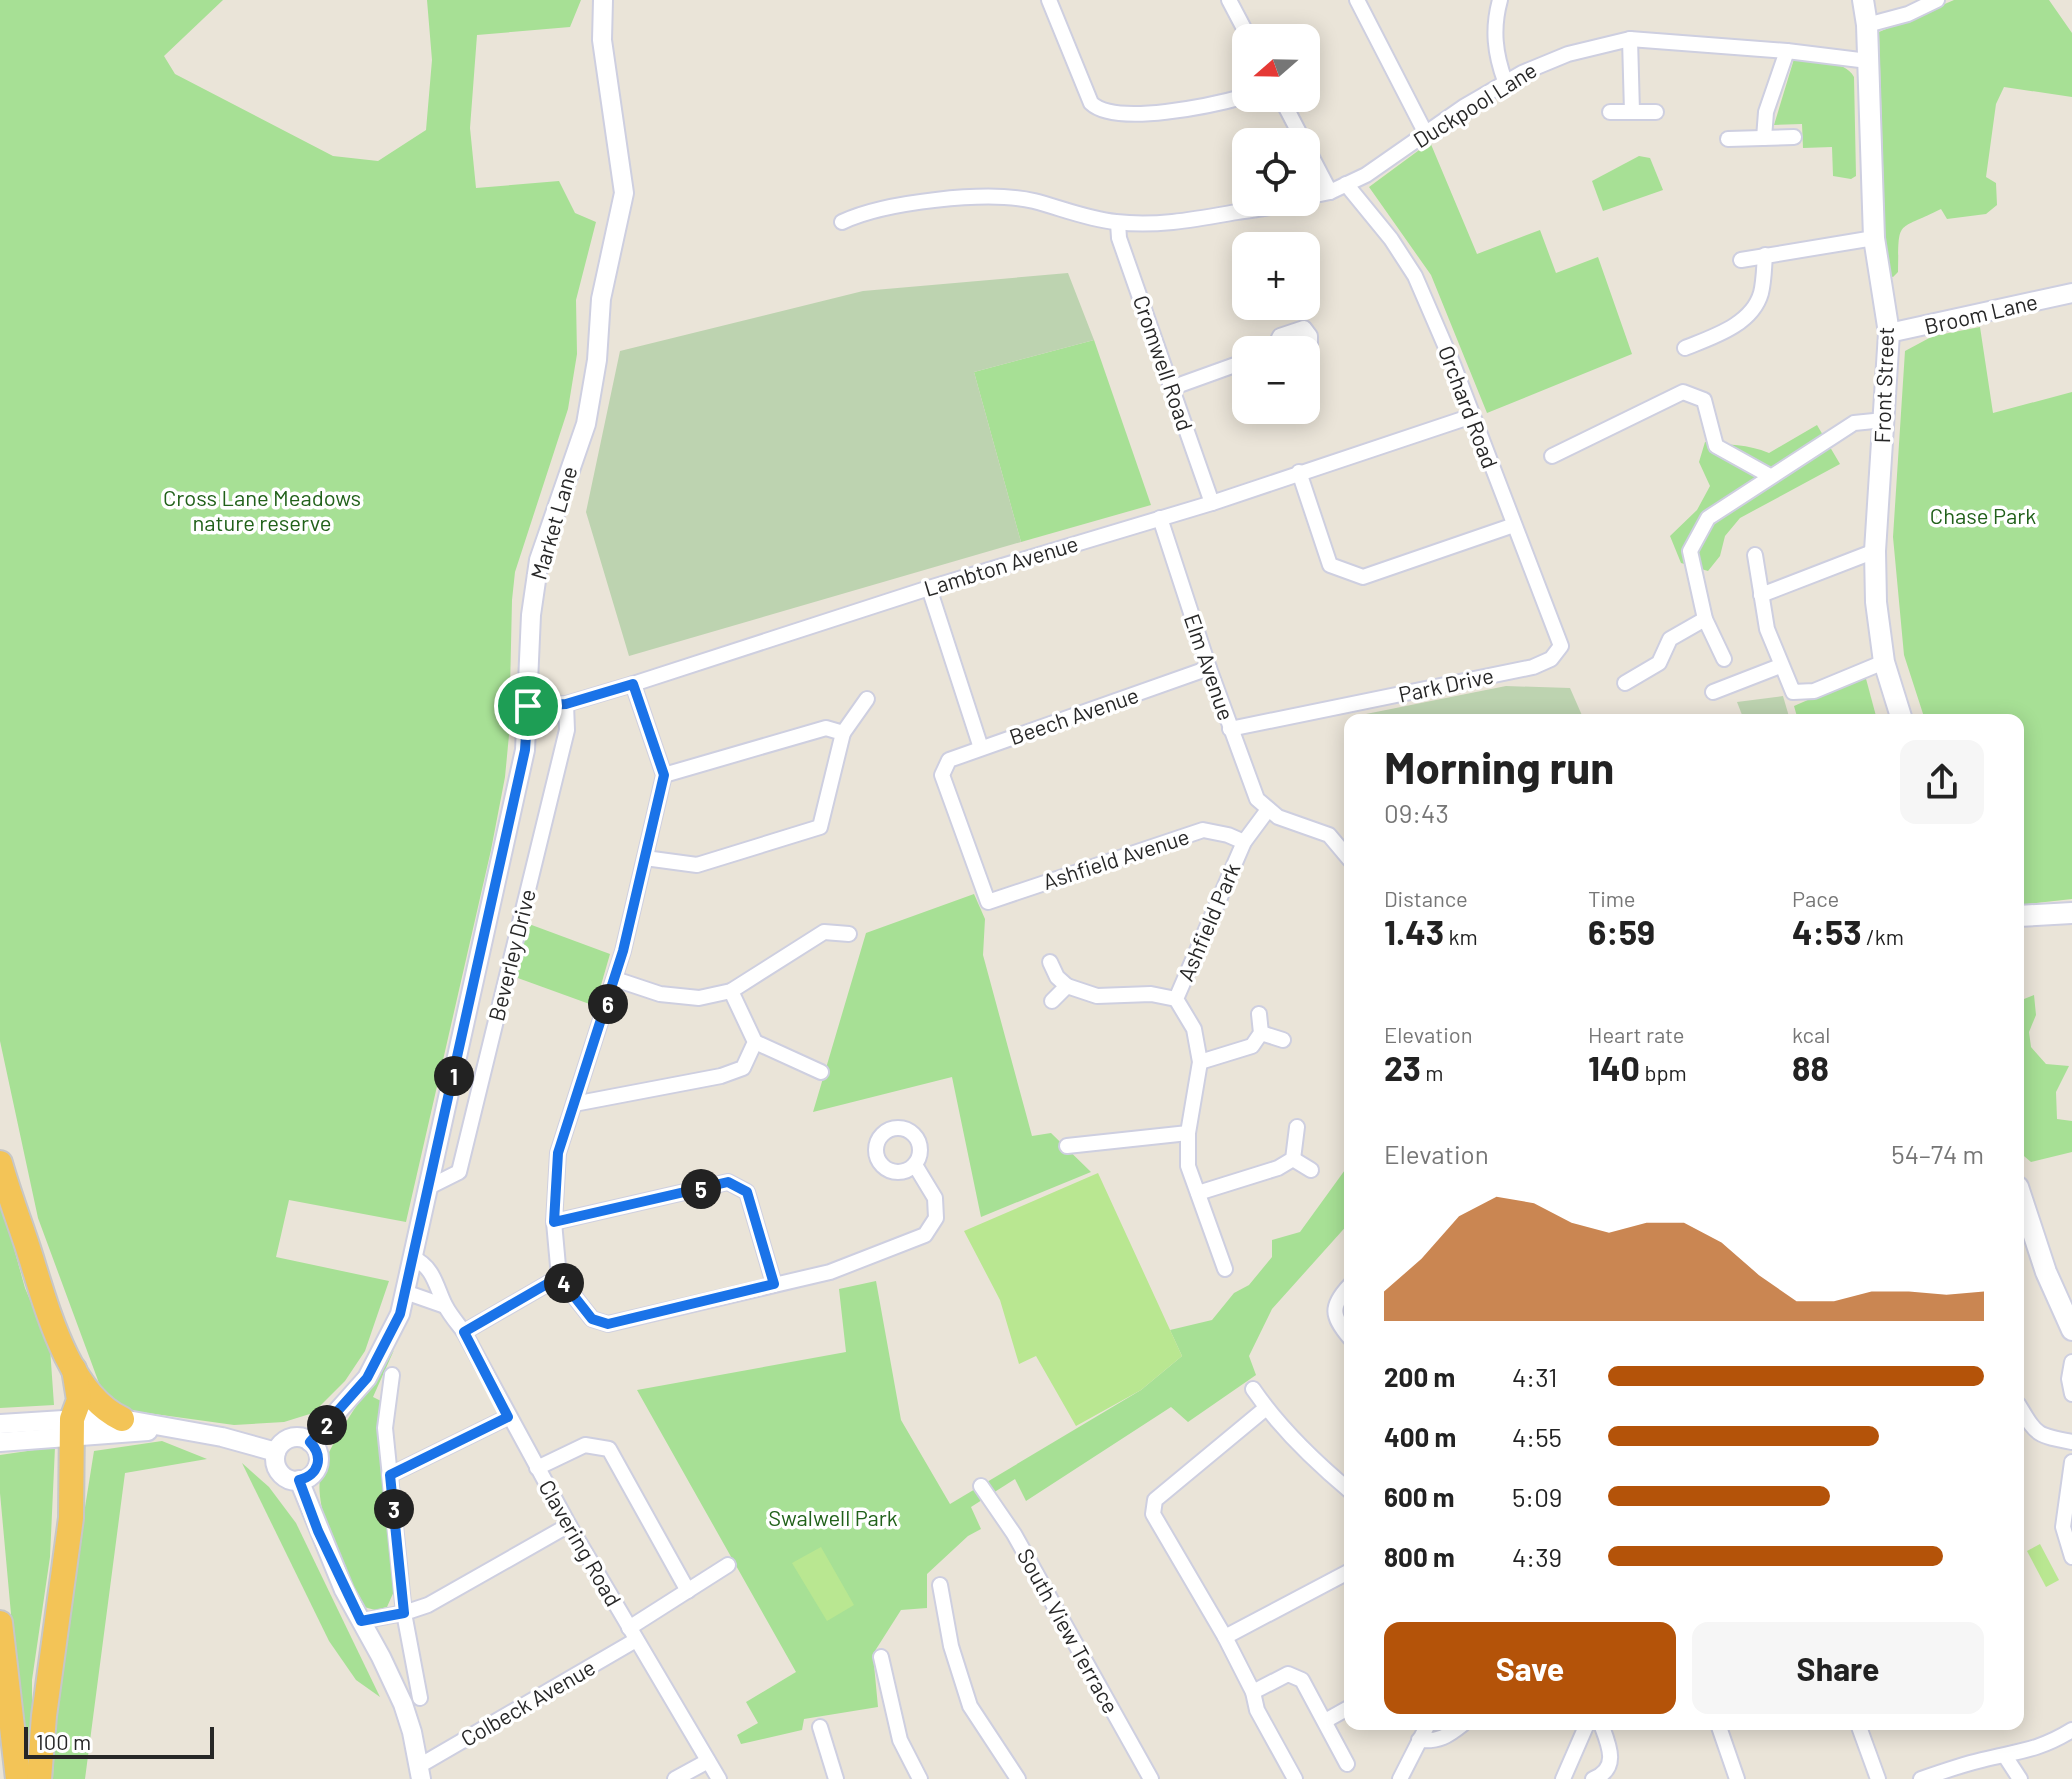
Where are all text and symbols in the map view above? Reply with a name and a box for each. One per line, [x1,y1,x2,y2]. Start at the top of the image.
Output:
north arrow [1232,24,1320,112]
map controls [1232,24,1320,424]
street label: Duckpool Lane [1408,56,1541,152]
button: locate [1232,128,1320,216]
button: + [1232,232,1320,320]
street label: Broom Lane [1922,287,2040,339]
street label: Cromwell Road [1129,291,1199,434]
street label: Front Street [1868,326,1898,444]
button: − [1232,336,1320,424]
street label: Orchard Road [1434,342,1504,472]
street label: Market Lane [524,463,582,582]
park label: Cross Lane Meadows nature reserve [163,484,361,535]
park label: Chase Park [1930,502,2036,528]
street label: Lambton Avenue [921,529,1081,601]
street label: Elm Avenue [1180,610,1240,723]
street label: Park Drive [1396,661,1496,707]
pin [494,672,562,740]
street label: Beech Avenue [1006,681,1142,749]
icon: arrive [506,684,550,728]
text: Morning run [1384,740,1614,793]
button: share [1900,740,1984,824]
text: 09:43 [1384,797,1449,828]
street label: Ashfield Avenue [1039,822,1192,894]
street label: Ashfield Park [1172,859,1245,985]
text: Distance [1384,885,1468,911]
text: Time [1588,885,1636,911]
text: Pace [1792,885,1839,911]
street label: Beverley Drive [482,886,540,1023]
text: 1.43 [1384,911,1444,952]
text: 6:59 [1588,911,1655,952]
text: 4:53 [1792,911,1862,952]
text: km [1444,923,1478,949]
text: /km [1862,923,1904,949]
pin: 6 [588,984,628,1024]
text: 6 [602,991,614,1017]
text: Elevation [1384,1021,1473,1047]
text: Heart rate [1588,1021,1685,1047]
text: kcal [1792,1021,1830,1047]
text: 23 [1384,1047,1421,1088]
text: 140 [1588,1047,1640,1088]
text: 88 [1792,1047,1829,1088]
pin: 1 [434,1056,474,1096]
text: m [1421,1059,1444,1085]
text: bpm [1640,1059,1687,1085]
text: 1 [450,1063,458,1089]
text: Elevation [1384,1138,1489,1169]
text: 54–74 m [1891,1138,1984,1169]
pin: 5 [681,1169,721,1209]
text: 5 [695,1176,707,1202]
pin: 4 [544,1263,584,1303]
text: 4 [557,1270,571,1296]
text: 200 m [1384,1361,1455,1392]
text: 4:31 [1512,1361,1557,1392]
pin: 2 [307,1405,347,1445]
text: 2 [321,1412,333,1438]
text: 400 m [1384,1421,1456,1452]
text: 4:55 [1512,1421,1562,1452]
street label: Clavering Road [534,1475,628,1610]
text: 600 m [1384,1481,1455,1512]
text: 5:09 [1512,1481,1562,1512]
pin: 3 [374,1489,414,1529]
text: 3 [388,1496,400,1522]
park label: Swalwell Park [768,1504,898,1530]
text: 800 m [1384,1541,1455,1572]
text: 4:39 [1512,1541,1562,1572]
street label: South View Terrace [1013,1544,1125,1717]
button: Save [1384,1622,1676,1714]
button: Share [1692,1622,1984,1714]
street label: Colbeck Avenue [456,1653,599,1751]
scale bar [24,1723,214,1759]
text: 100 m [36,1728,91,1754]

